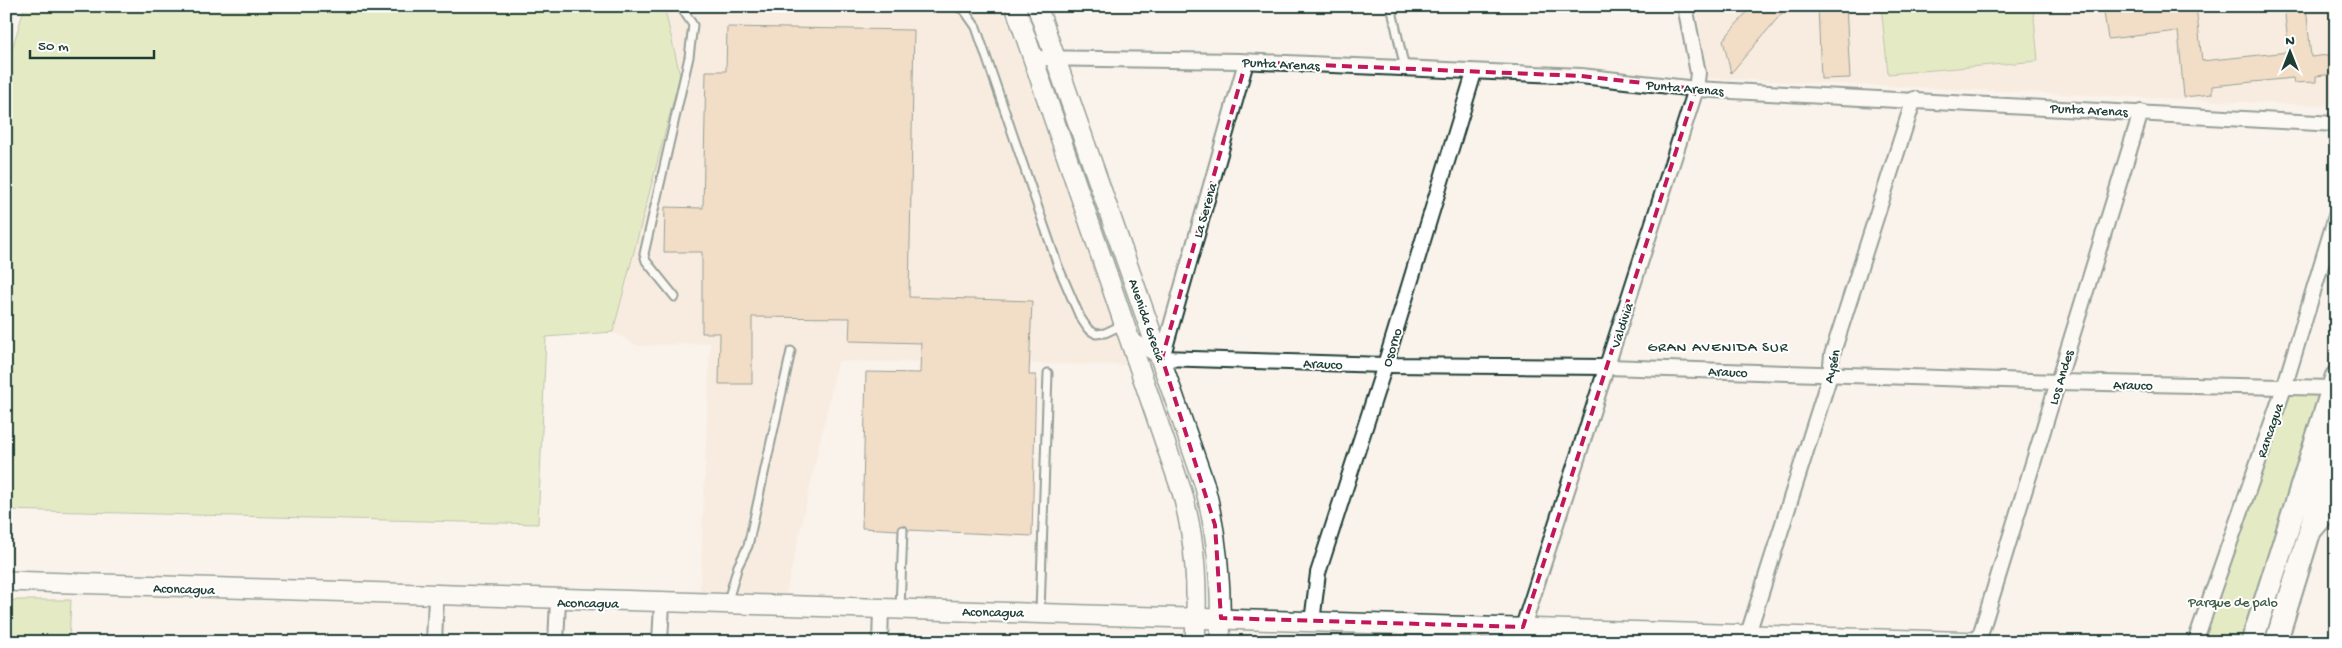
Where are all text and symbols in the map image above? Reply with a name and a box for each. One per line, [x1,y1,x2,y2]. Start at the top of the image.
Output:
scale bar [30,28,154,60]
north arrow [2264,28,2314,78]
text: N [2285,33,2295,50]
text: 50 m [38,38,69,56]
street label: Punta Arenas [1241,55,1321,76]
street label: Punta Arenas [1644,78,1725,101]
street label: Punta Arenas [2049,101,2129,122]
street label: La Serena [1190,180,1223,240]
street label: Avenida Grecia [1123,277,1168,366]
street label: Valdivia [1608,300,1639,352]
street label: Osorno [1379,326,1407,369]
district label: GRAN AVENIDA SUR [1647,339,1789,357]
street label: Los Andes [2046,347,2079,407]
street label: Aysén [1821,348,1846,385]
street label: Arauco [1303,356,1343,375]
street label: Arauco [1708,364,1748,383]
street label: Arauco [2113,378,2153,395]
street label: Rancagua [2254,400,2289,460]
street label: Aconcagua [153,581,216,600]
street label: Aconcagua [557,595,620,614]
park label: Parque de palo [2187,595,2278,612]
street label: Aconcagua [962,604,1025,623]

